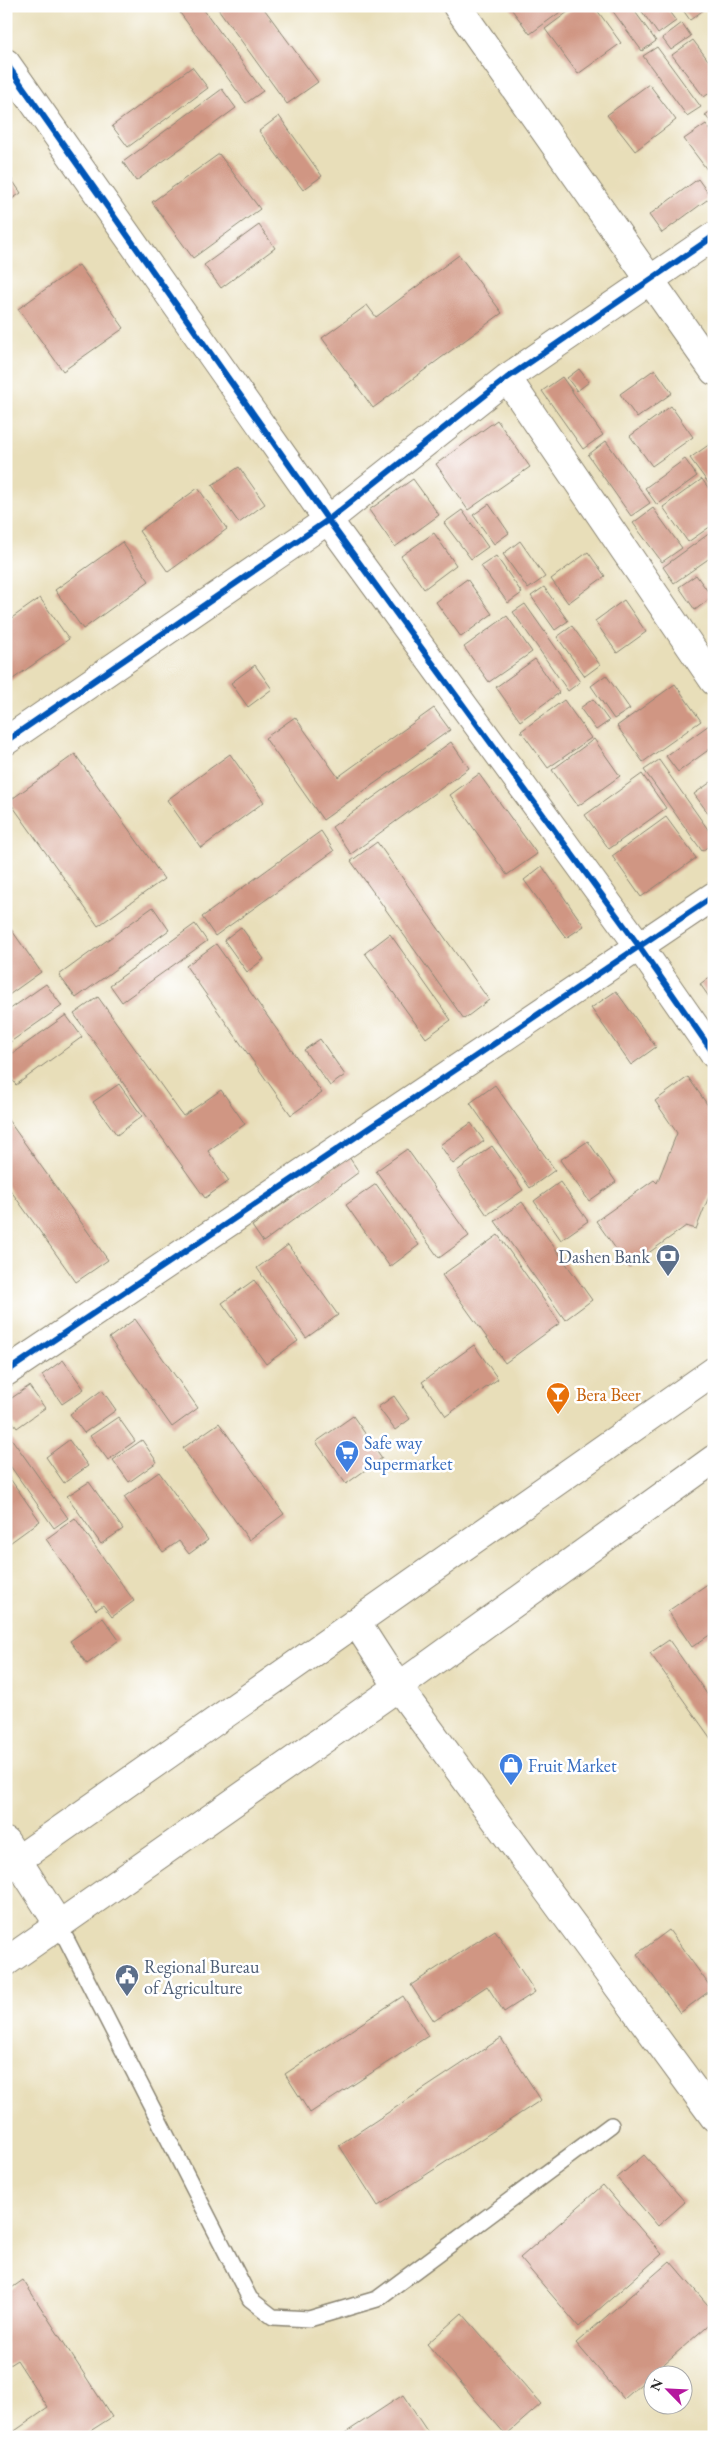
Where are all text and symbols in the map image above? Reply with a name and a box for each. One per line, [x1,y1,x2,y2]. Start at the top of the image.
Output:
bank icon: Dashen Bank [655,1243,681,1277]
place label: Dashen Bank [558,1245,651,1268]
bar icon: Bera Beer [545,1381,571,1415]
place label: Bera Beer [576,1383,641,1406]
place label: Safe way Supermarket [364,1431,453,1475]
supermarket icon: Safe way Supermarket [334,1439,360,1473]
shop icon: Fruit Market [498,1752,524,1786]
place label: Fruit Market [528,1754,617,1777]
place label: Regional Bureau of Agriculture [144,1955,260,1999]
public building icon: Regional Bureau of Agriculture [114,1963,140,1997]
north arrow [642,2366,692,2416]
text: N [646,2375,667,2394]

